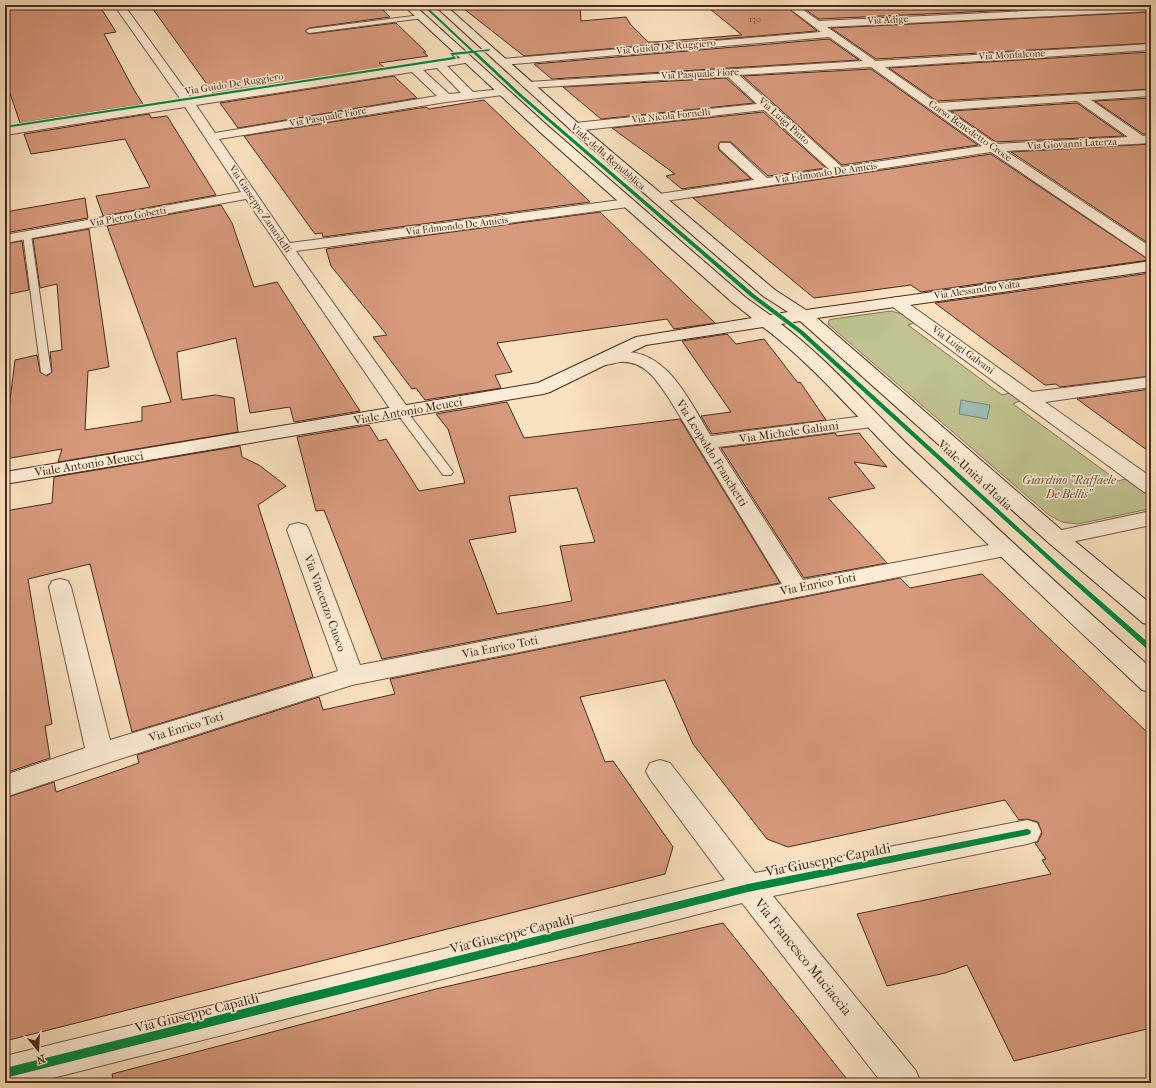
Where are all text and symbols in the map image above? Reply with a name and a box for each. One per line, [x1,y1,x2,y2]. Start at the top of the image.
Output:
street label: Via Adige [866,13,909,27]
house number: 130 [749,14,761,24]
street label: Via Guido De Ruggiero [615,37,716,57]
street label: Via Monfalcone [977,47,1046,63]
street label: Via Pasquale Fiore [660,66,739,82]
street label: Via Guido De Ruggiero [183,70,284,98]
street label: Via Luigi Pinto [755,94,812,147]
street label: Corso Benedetto Croce [926,98,1014,164]
street label: Via Pasquale Fiore [288,104,368,130]
street label: Via Nicola Fornelli [630,106,711,126]
street label: Viale della Repubblica [568,121,648,193]
street label: Via Giovanni Laterza [1026,136,1118,152]
street label: Via Edmondo De Amicis [773,160,878,186]
street label: Via Giuseppe Zanardelli [226,162,294,255]
street label: Via Pietro Gobetti [88,204,167,230]
street label: Via Edmondo De Amicis [404,214,509,238]
street label: Via Alessandro Volta [932,278,1021,302]
street label: Via Luigi Galvani [929,323,996,377]
street label: Viale Antonio Meucci [352,394,464,428]
street label: Via Leopoldo Franchetti [673,396,751,510]
street label: Via Michele Galiani [737,418,840,446]
street label: Viale Unità d'Italia [934,436,1015,513]
street label: Viale Antonio Meucci [32,448,145,480]
park label: Giardino "Raffaele De Bellis" [1022,473,1117,501]
street label: Via Vincenzo Cuoco [301,552,349,653]
street label: Via Enrico Toti [778,570,858,598]
street label: Via Enrico Toti [460,633,540,661]
street label: Via Enrico Toti [146,709,225,745]
street label: Via Giuseppe Capaldi [763,840,892,881]
street label: Via Francesco Muciaccia [750,894,856,1019]
street label: Via Giuseppe Capaldi [447,910,576,958]
street label: Via Giuseppe Capaldi [132,989,261,1037]
north arrow [18,1030,58,1070]
text: N [34,1052,47,1067]

